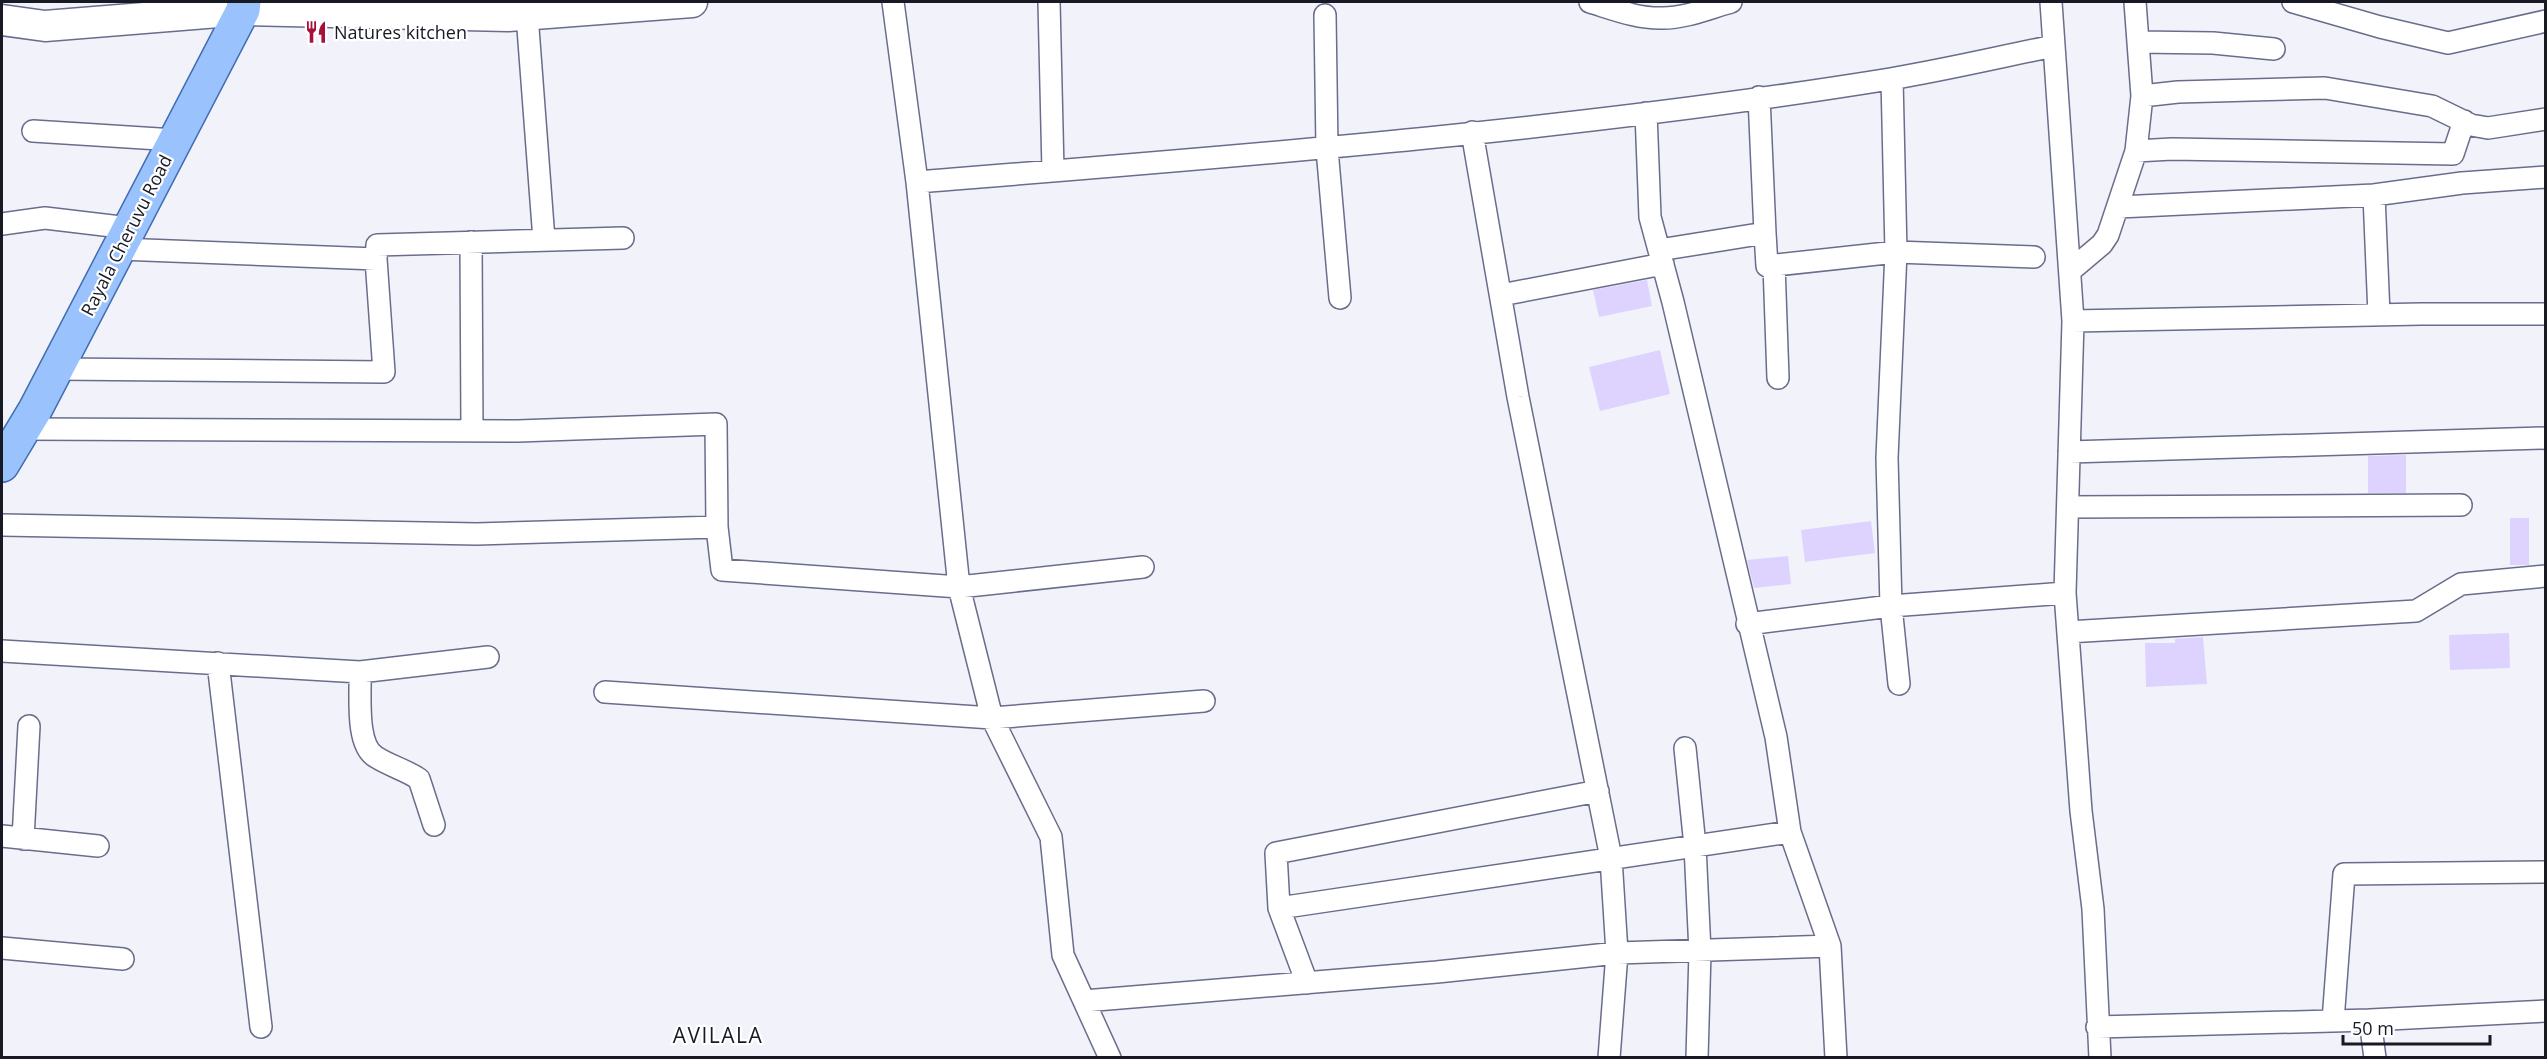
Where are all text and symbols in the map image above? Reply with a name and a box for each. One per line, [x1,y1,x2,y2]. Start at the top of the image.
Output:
restaurant icon: Natures kitchen [303,19,329,45]
place label: Natures kitchen [334,20,467,44]
street label: Rayala Cheruvu Road [75,150,177,320]
scale bar [2343,1008,2490,1046]
text: 50 m [2352,1016,2394,1040]
district label: AVILALA [673,1021,763,1049]

